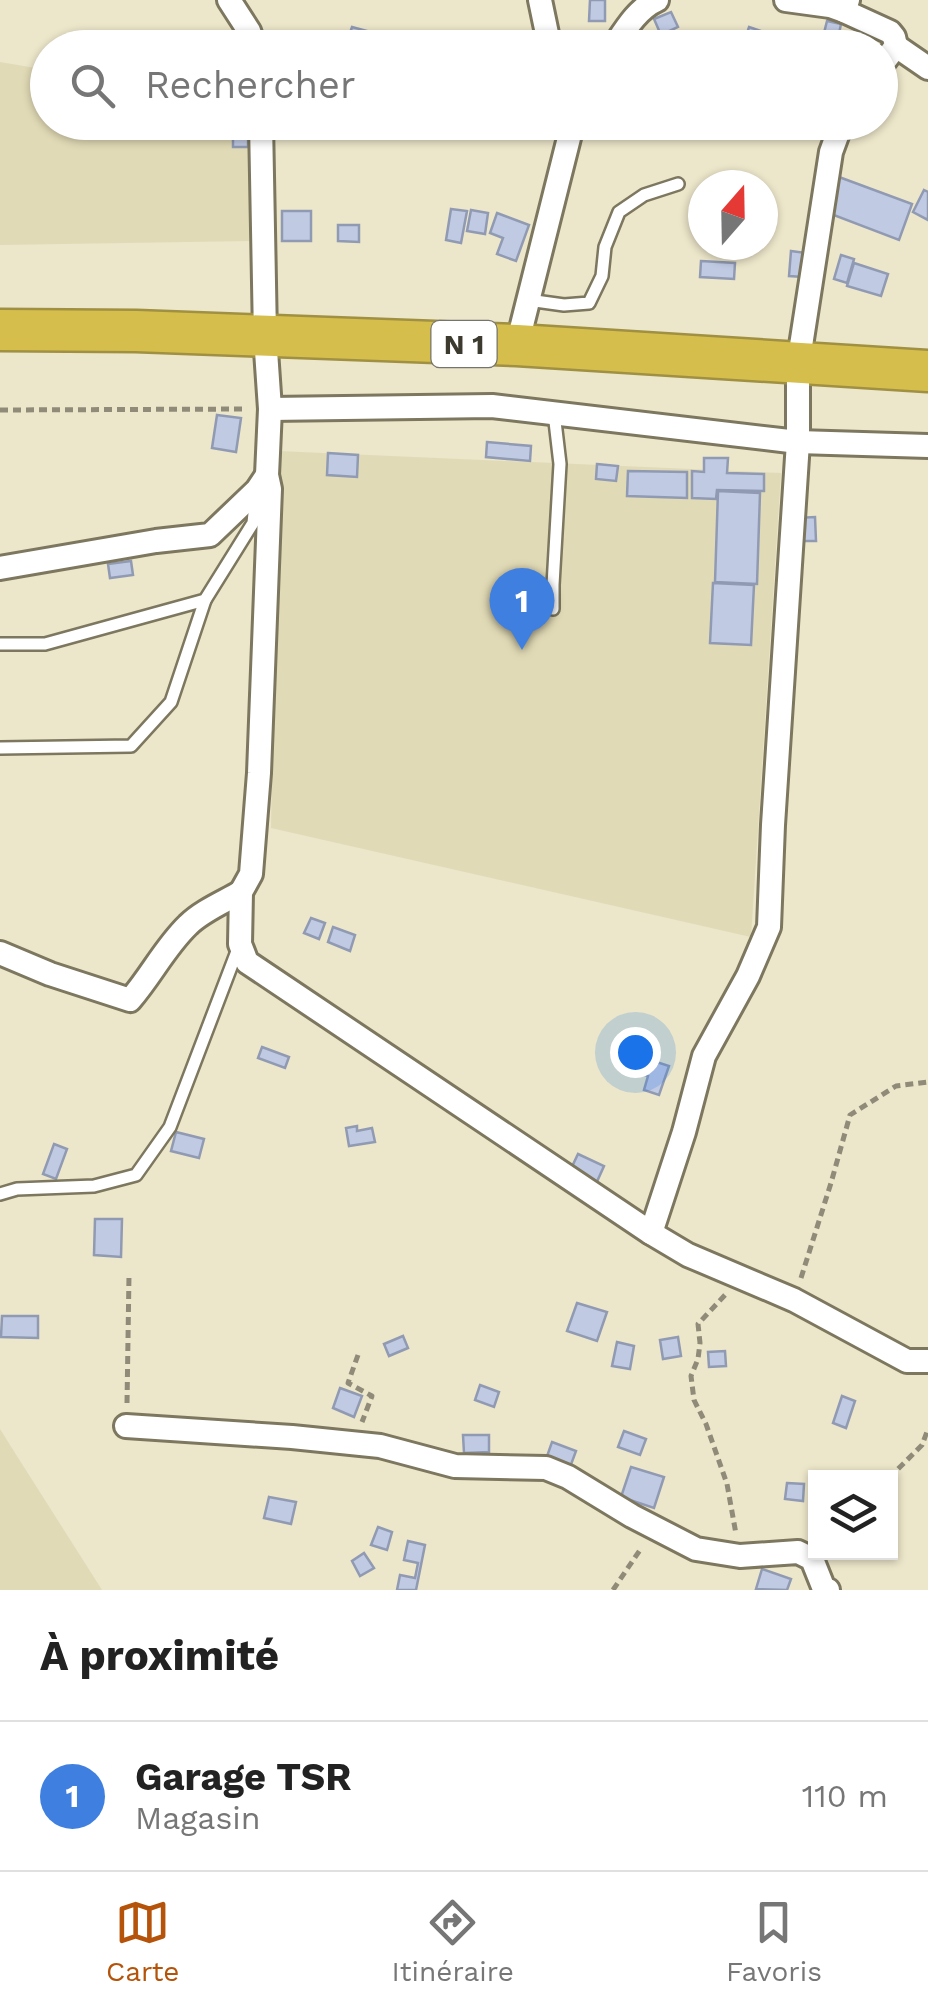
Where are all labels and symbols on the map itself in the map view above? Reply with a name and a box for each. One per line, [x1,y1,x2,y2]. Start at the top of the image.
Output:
north arrow [688,170,778,260]
road number: N 1 [432,321,496,367]
pin: 1 [490,568,554,650]
your location [610,1027,661,1078]

